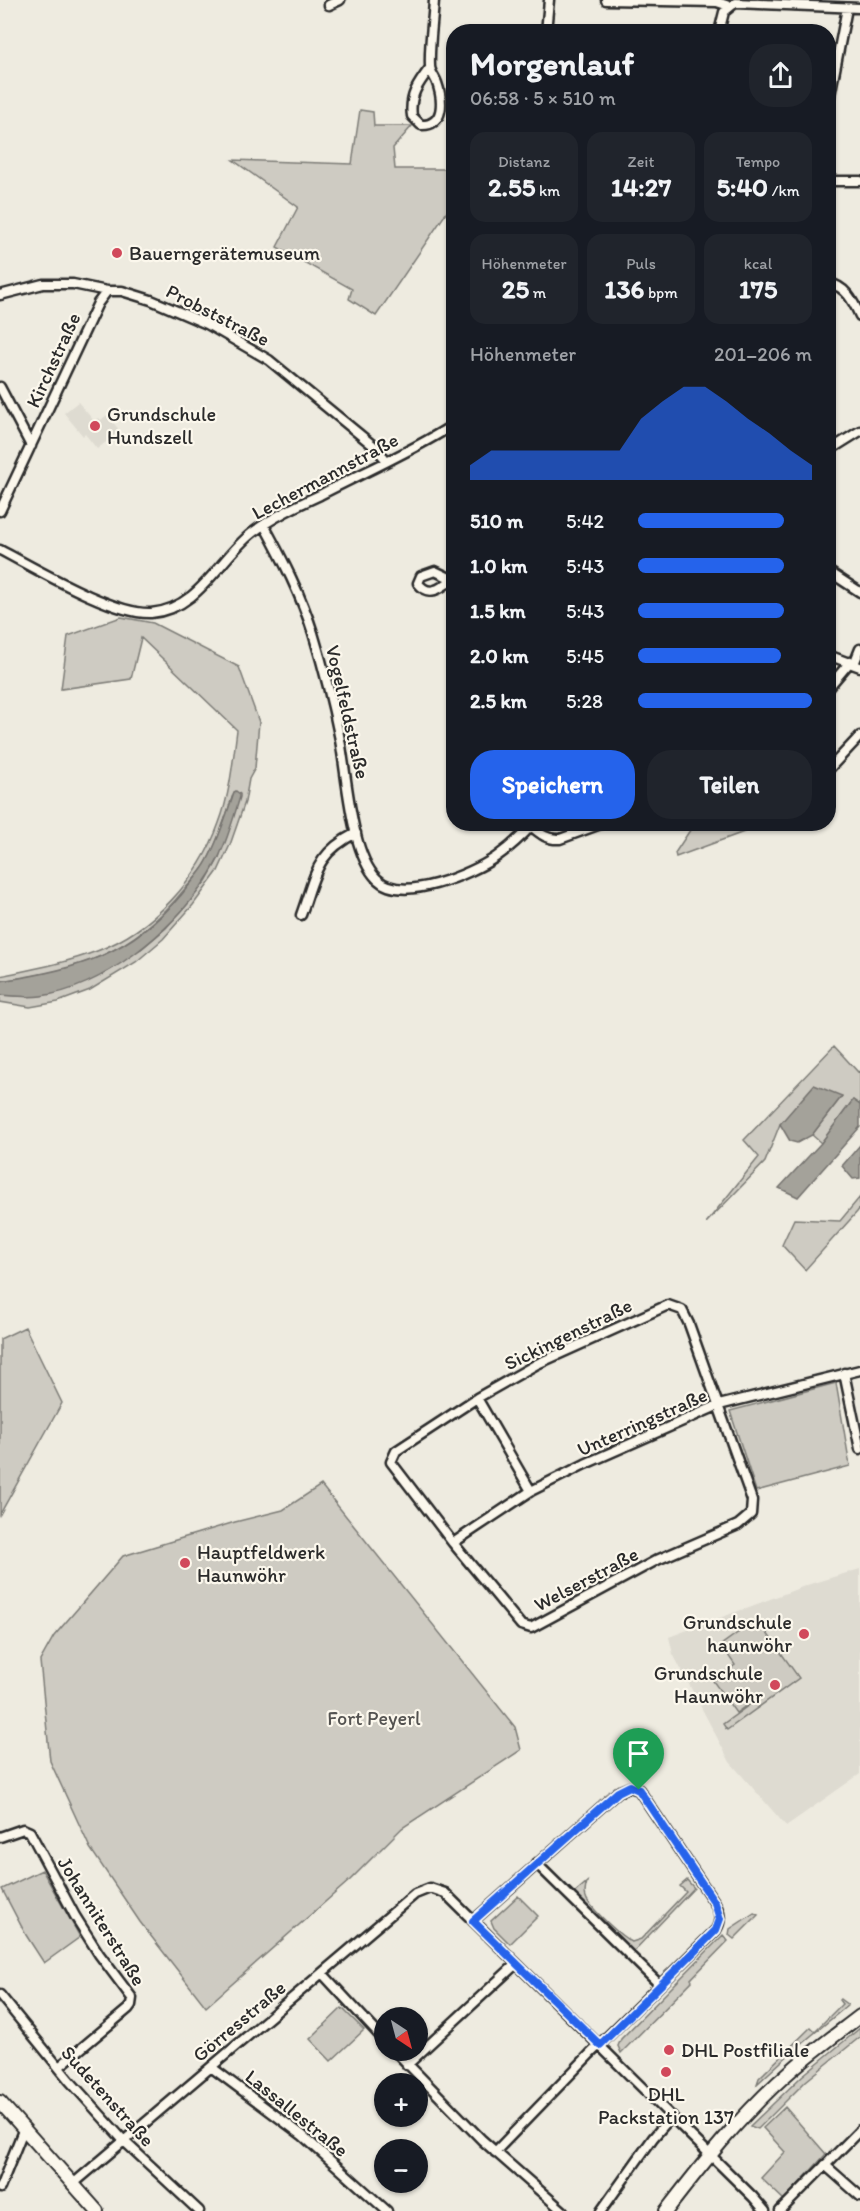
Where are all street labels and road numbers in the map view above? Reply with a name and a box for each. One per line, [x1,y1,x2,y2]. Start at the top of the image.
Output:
street label: Probststraße [162,279,274,351]
street label: Kirchstraße [21,309,85,411]
street label: Lechermannstraße [248,427,402,525]
street label: Vogelfeldstraße [321,643,375,781]
street label: Sickingenstraße [500,1293,636,1375]
street label: Unterringstraße [573,1383,711,1461]
street label: Welserstraße [530,1542,642,1616]
street label: Johanniterstraße [53,1852,151,1990]
street label: Görresstraße [188,1975,290,2067]
street label: Sudetenstraße [56,2040,160,2152]
street label: Lassallestraße [241,2064,353,2162]

